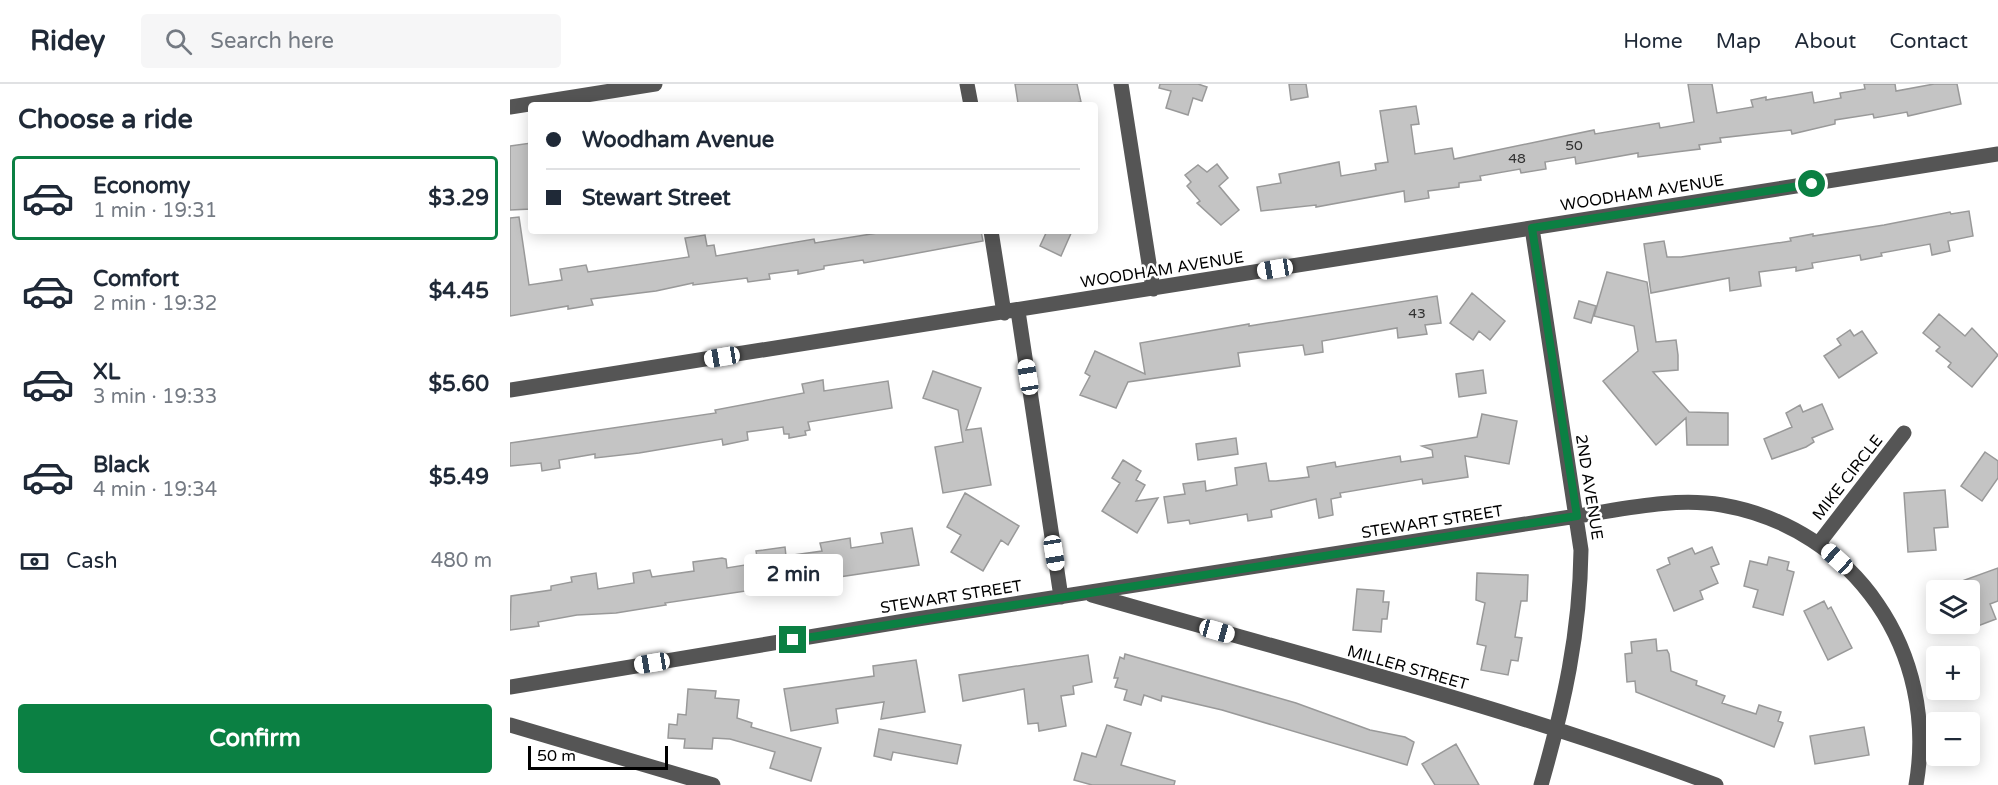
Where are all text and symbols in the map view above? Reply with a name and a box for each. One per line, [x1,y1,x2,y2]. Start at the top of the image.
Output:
search box [141,14,561,68]
text: Ridey [30,24,105,58]
icon: search [162,25,195,58]
text: Search here [210,28,334,54]
text: Home [1623,29,1683,54]
text: Map [1716,29,1761,54]
text: About [1794,29,1856,54]
text: Contact [1889,29,1968,54]
text: Choose a ride [18,103,193,136]
text: Woodham Avenue [582,127,774,153]
house number: 50 [1565,137,1583,154]
house number: 48 [1508,150,1526,167]
street label: WOODHAM AVENUE [1559,170,1725,216]
route start [1798,170,1825,197]
icon: car [21,171,75,225]
text: Economy [93,173,190,199]
text: $3.29 [428,185,489,211]
text: Stewart Street [582,185,731,211]
text: 1 min · 19:31 [93,199,217,223]
street label: WOODHAM AVENUE [1079,247,1245,293]
car [1256,257,1294,281]
icon: car [21,264,75,318]
text: Comfort [93,266,179,292]
text: $4.45 [429,278,489,304]
text: 2 min · 19:32 [93,292,217,316]
house number: 43 [1408,305,1426,322]
car [703,345,741,369]
icon: car [21,357,75,411]
car [1016,358,1040,396]
text: XL [93,359,120,385]
text: $5.60 [428,371,489,397]
text: 3 min · 19:33 [93,385,217,409]
street label: MIKE CIRCLE [1808,431,1887,524]
street label: 2ND AVENUE [1571,433,1607,541]
icon: car [21,450,75,504]
text: Black [93,452,150,478]
text: $5.49 [429,464,489,490]
text: 4 min · 19:34 [93,478,217,502]
street label: STEWART STREET [1360,501,1505,543]
car [1042,534,1066,572]
car [1818,540,1856,578]
icon: cash [18,545,51,578]
text: Cash [66,548,118,574]
text: 480 m [431,549,492,573]
callout: 2 min [744,553,842,595]
text: 2 min [767,563,820,587]
street label: STEWART STREET [879,576,1024,618]
map controls [1926,580,1980,766]
button: layers [1926,580,1980,634]
car [1197,617,1237,645]
route end [779,626,806,653]
street label: MILLER STREET [1345,641,1471,695]
button: + [1926,646,1980,700]
car [633,651,671,675]
button: Confirm [18,704,492,773]
button: − [1926,712,1980,766]
scale bar [528,743,668,770]
text: 50 m [537,746,576,766]

